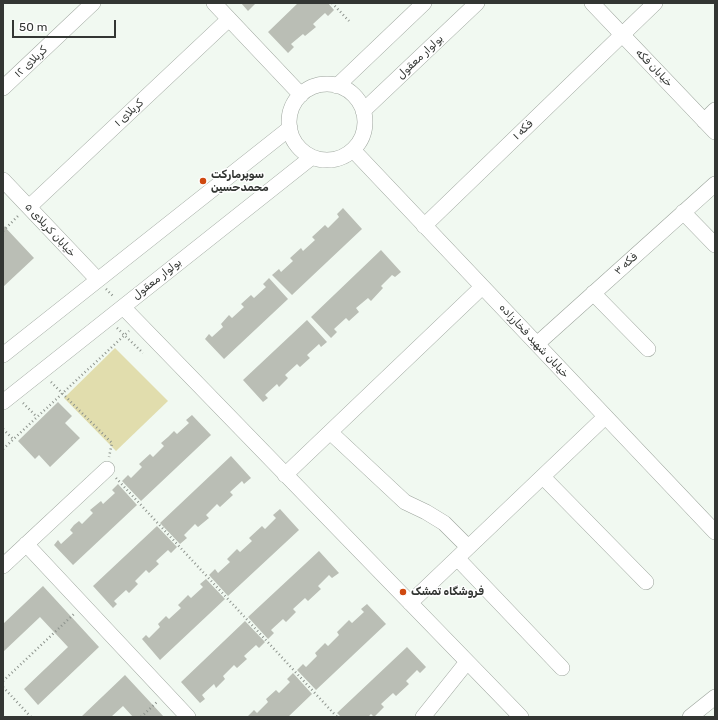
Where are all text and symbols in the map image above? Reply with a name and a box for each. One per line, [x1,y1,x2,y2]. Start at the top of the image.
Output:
scale bar [14,12,118,38]
text: 50 m [19,20,47,34]
street label: بولوار معقول [394,32,446,82]
street label: کربلای ۱۲ [12,44,50,80]
street label: خیابان فکه [633,46,675,90]
street label: کربلای ۱ [112,96,146,130]
street label: فکه ۱ [510,117,536,143]
place label: سوپرمارکت محمدحسین [211,168,269,194]
marker: سوپرمارکت محمدحسین [198,176,208,186]
street label: خیابان کربلای ۵ [22,200,78,260]
street label: فکه ۳ [612,250,640,278]
street label: بولوار معقول [130,256,184,302]
street label: خیابان شهید فخارزاده [496,301,572,381]
place label: فروشگاه تمشک [411,585,484,599]
marker: فروشگاه تمشک [398,587,408,597]

